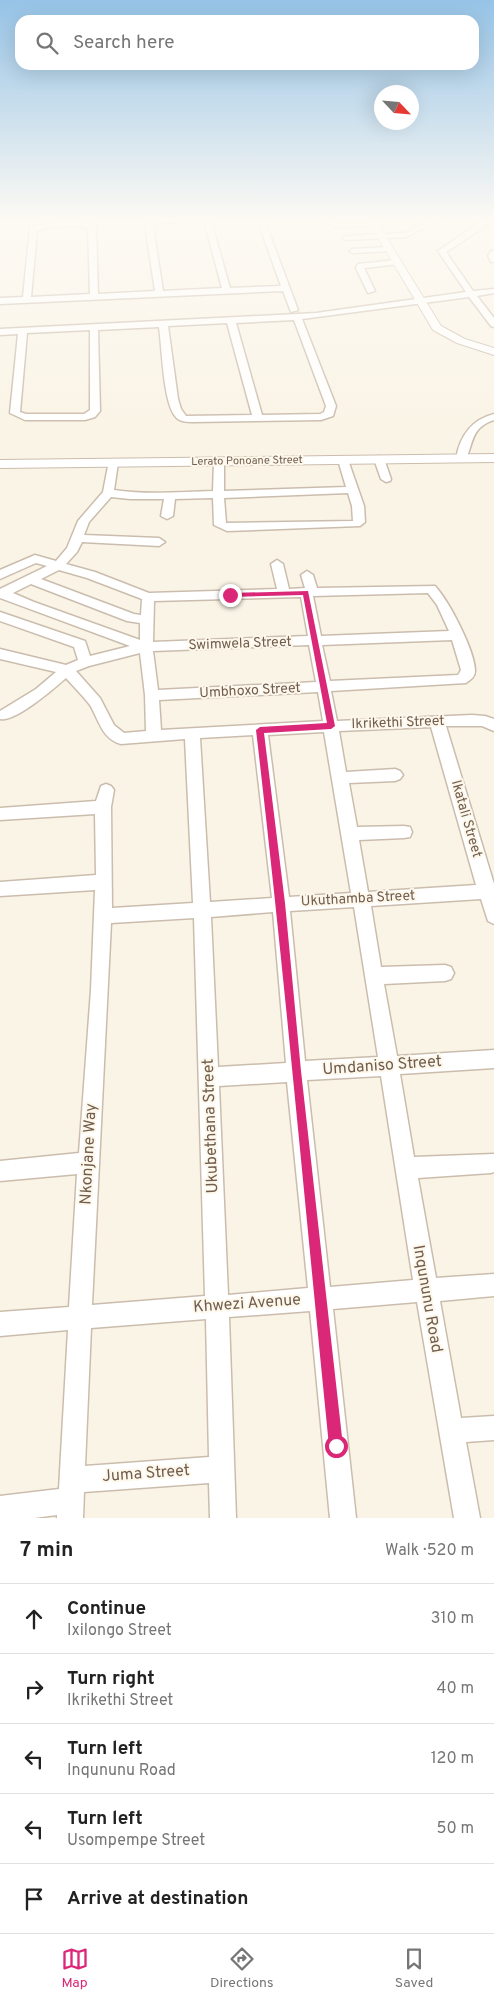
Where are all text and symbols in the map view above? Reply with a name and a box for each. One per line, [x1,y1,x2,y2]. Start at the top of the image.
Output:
search box [15,15,479,70]
icon: search [33,29,61,57]
text: Search here [73,31,175,55]
north arrow [374,85,419,130]
street label: Lerato Ponoane Street [191,453,303,469]
route end [219,584,242,607]
street label: Swimwela Street [188,634,292,654]
street label: Umbhoxo Street [199,680,301,702]
street label: Ikrikethi Street [351,713,445,733]
street label: Ikatali Street [447,778,485,860]
street label: Ukuthamba Street [300,888,416,910]
street label: Umdaniso Street [322,1052,442,1080]
street label: Ukubethana Street [199,1058,223,1194]
street label: Nkonjane Way [76,1103,102,1205]
street label: Inqununu Road [408,1244,446,1354]
street label: Khwezi Avenue [192,1290,302,1318]
route start [325,1435,348,1458]
street label: Juma Street [102,1461,190,1487]
text: 7 min [20,1537,73,1564]
text: Walk · 520 m [385,1541,474,1561]
text: Continue [67,1597,146,1621]
icon: ahead [20,1605,48,1633]
text: 310 m [431,1609,474,1629]
text: Ixilongo Street [67,1621,172,1641]
text: Turn right [67,1667,155,1691]
icon: right [20,1675,48,1703]
text: 40 m [436,1679,474,1699]
text: Ikrikethi Street [67,1691,173,1711]
text: Turn left [67,1737,143,1761]
icon: left [20,1745,48,1773]
text: 120 m [431,1749,474,1769]
text: Inqununu Road [67,1761,176,1781]
text: Turn left [67,1807,143,1831]
icon: left [20,1815,48,1843]
text: 50 m [437,1819,474,1839]
text: Usompempe Street [67,1831,205,1851]
icon: arrive [20,1885,48,1913]
text: Arrive at destination [67,1887,248,1911]
tab: Map [61,1945,89,1992]
tab: Directions [210,1945,274,1992]
tab: Saved [395,1945,433,1992]

